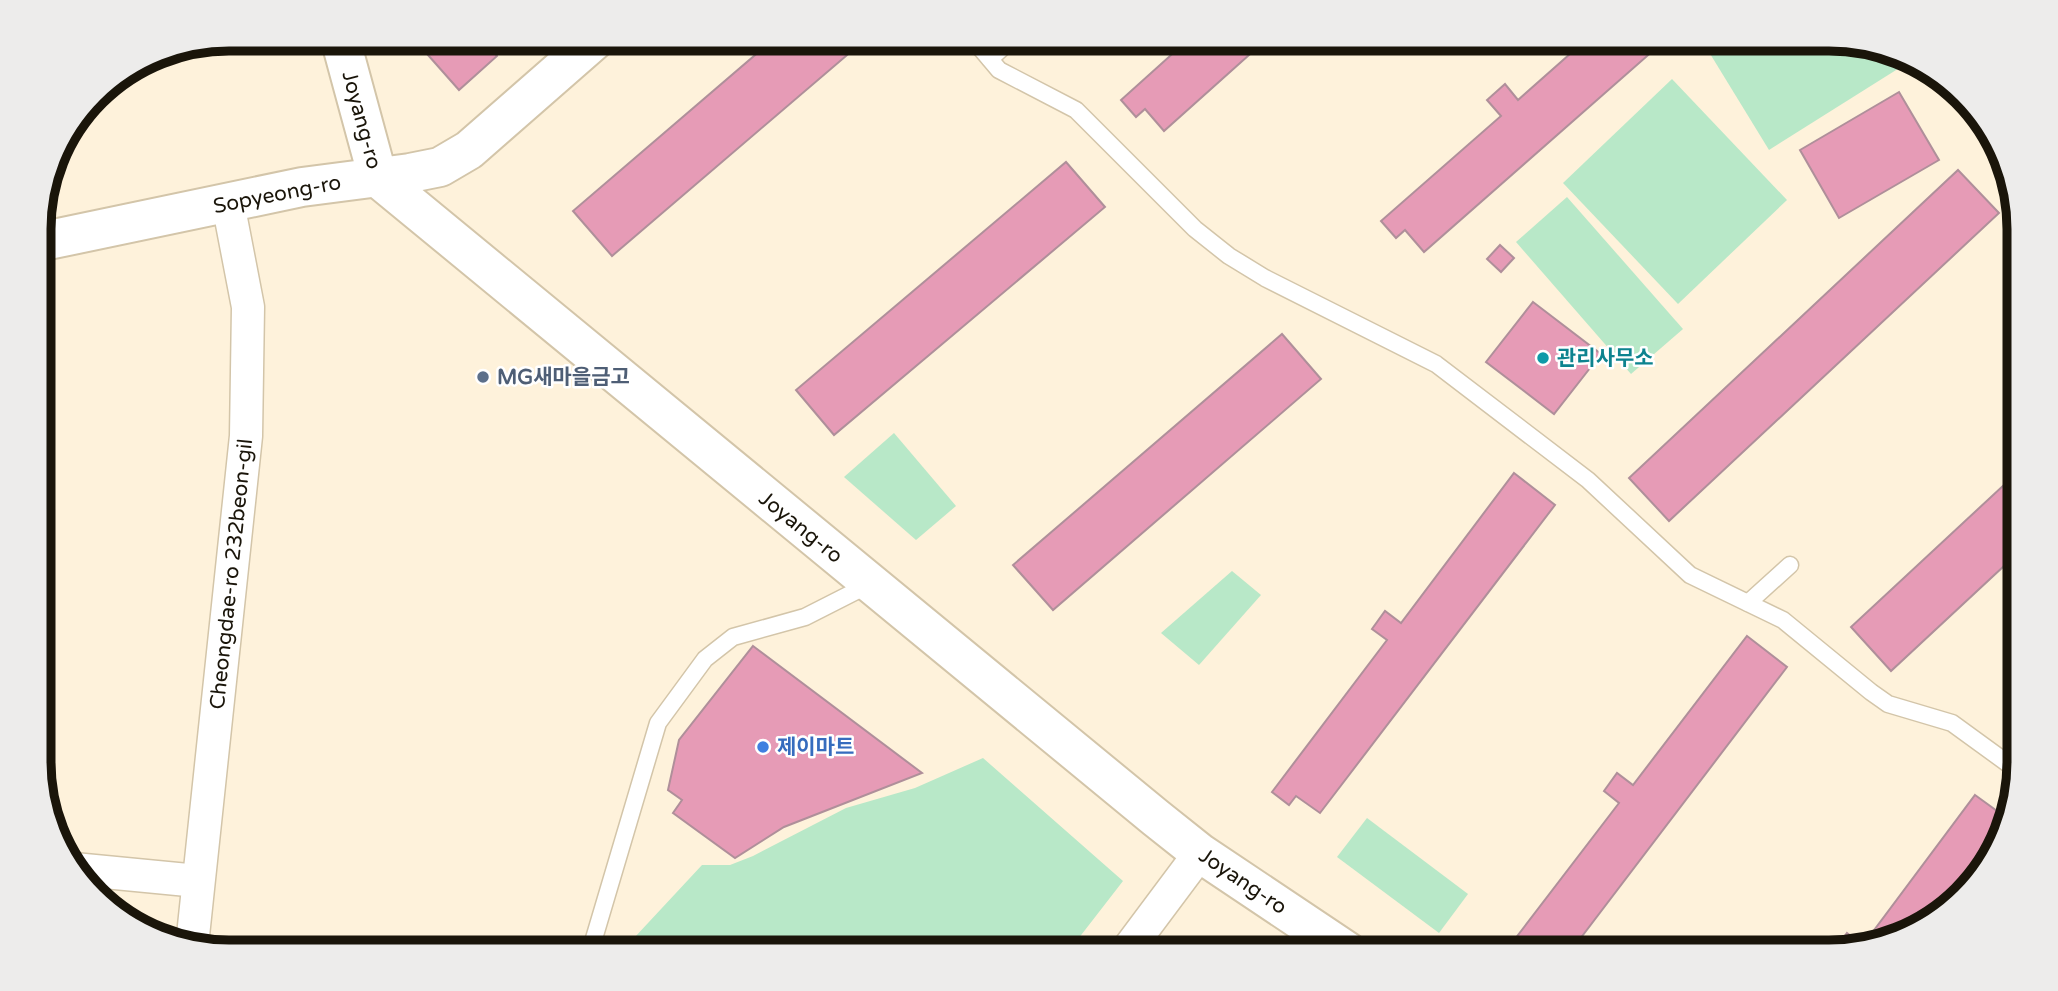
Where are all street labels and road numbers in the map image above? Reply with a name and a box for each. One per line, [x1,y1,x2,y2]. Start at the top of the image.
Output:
street label: Joyang-ro [336,68,387,172]
street label: Sopyeong-ro [211,170,343,219]
street label: Cheongdae-ro 232beon-gil [205,437,258,711]
street label: Joyang-ro [754,486,848,569]
street label: Joyang-ro [1194,843,1291,920]

